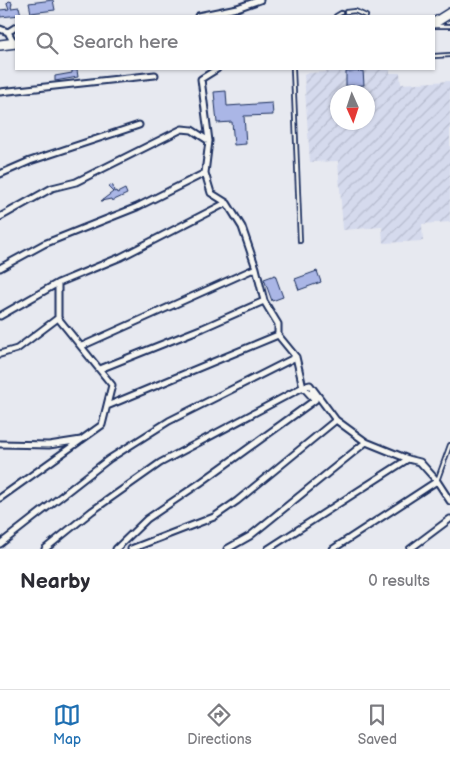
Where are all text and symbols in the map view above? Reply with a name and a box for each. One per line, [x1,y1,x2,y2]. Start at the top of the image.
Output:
search box [15,15,435,70]
icon: search [33,29,61,57]
text: Search here [73,31,178,54]
north arrow [330,85,375,130]
text: Nearby [20,569,90,594]
text: 0 results [368,572,430,591]
tab: Map [53,701,81,748]
tab: Directions [187,701,252,748]
tab: Saved [358,701,397,748]

